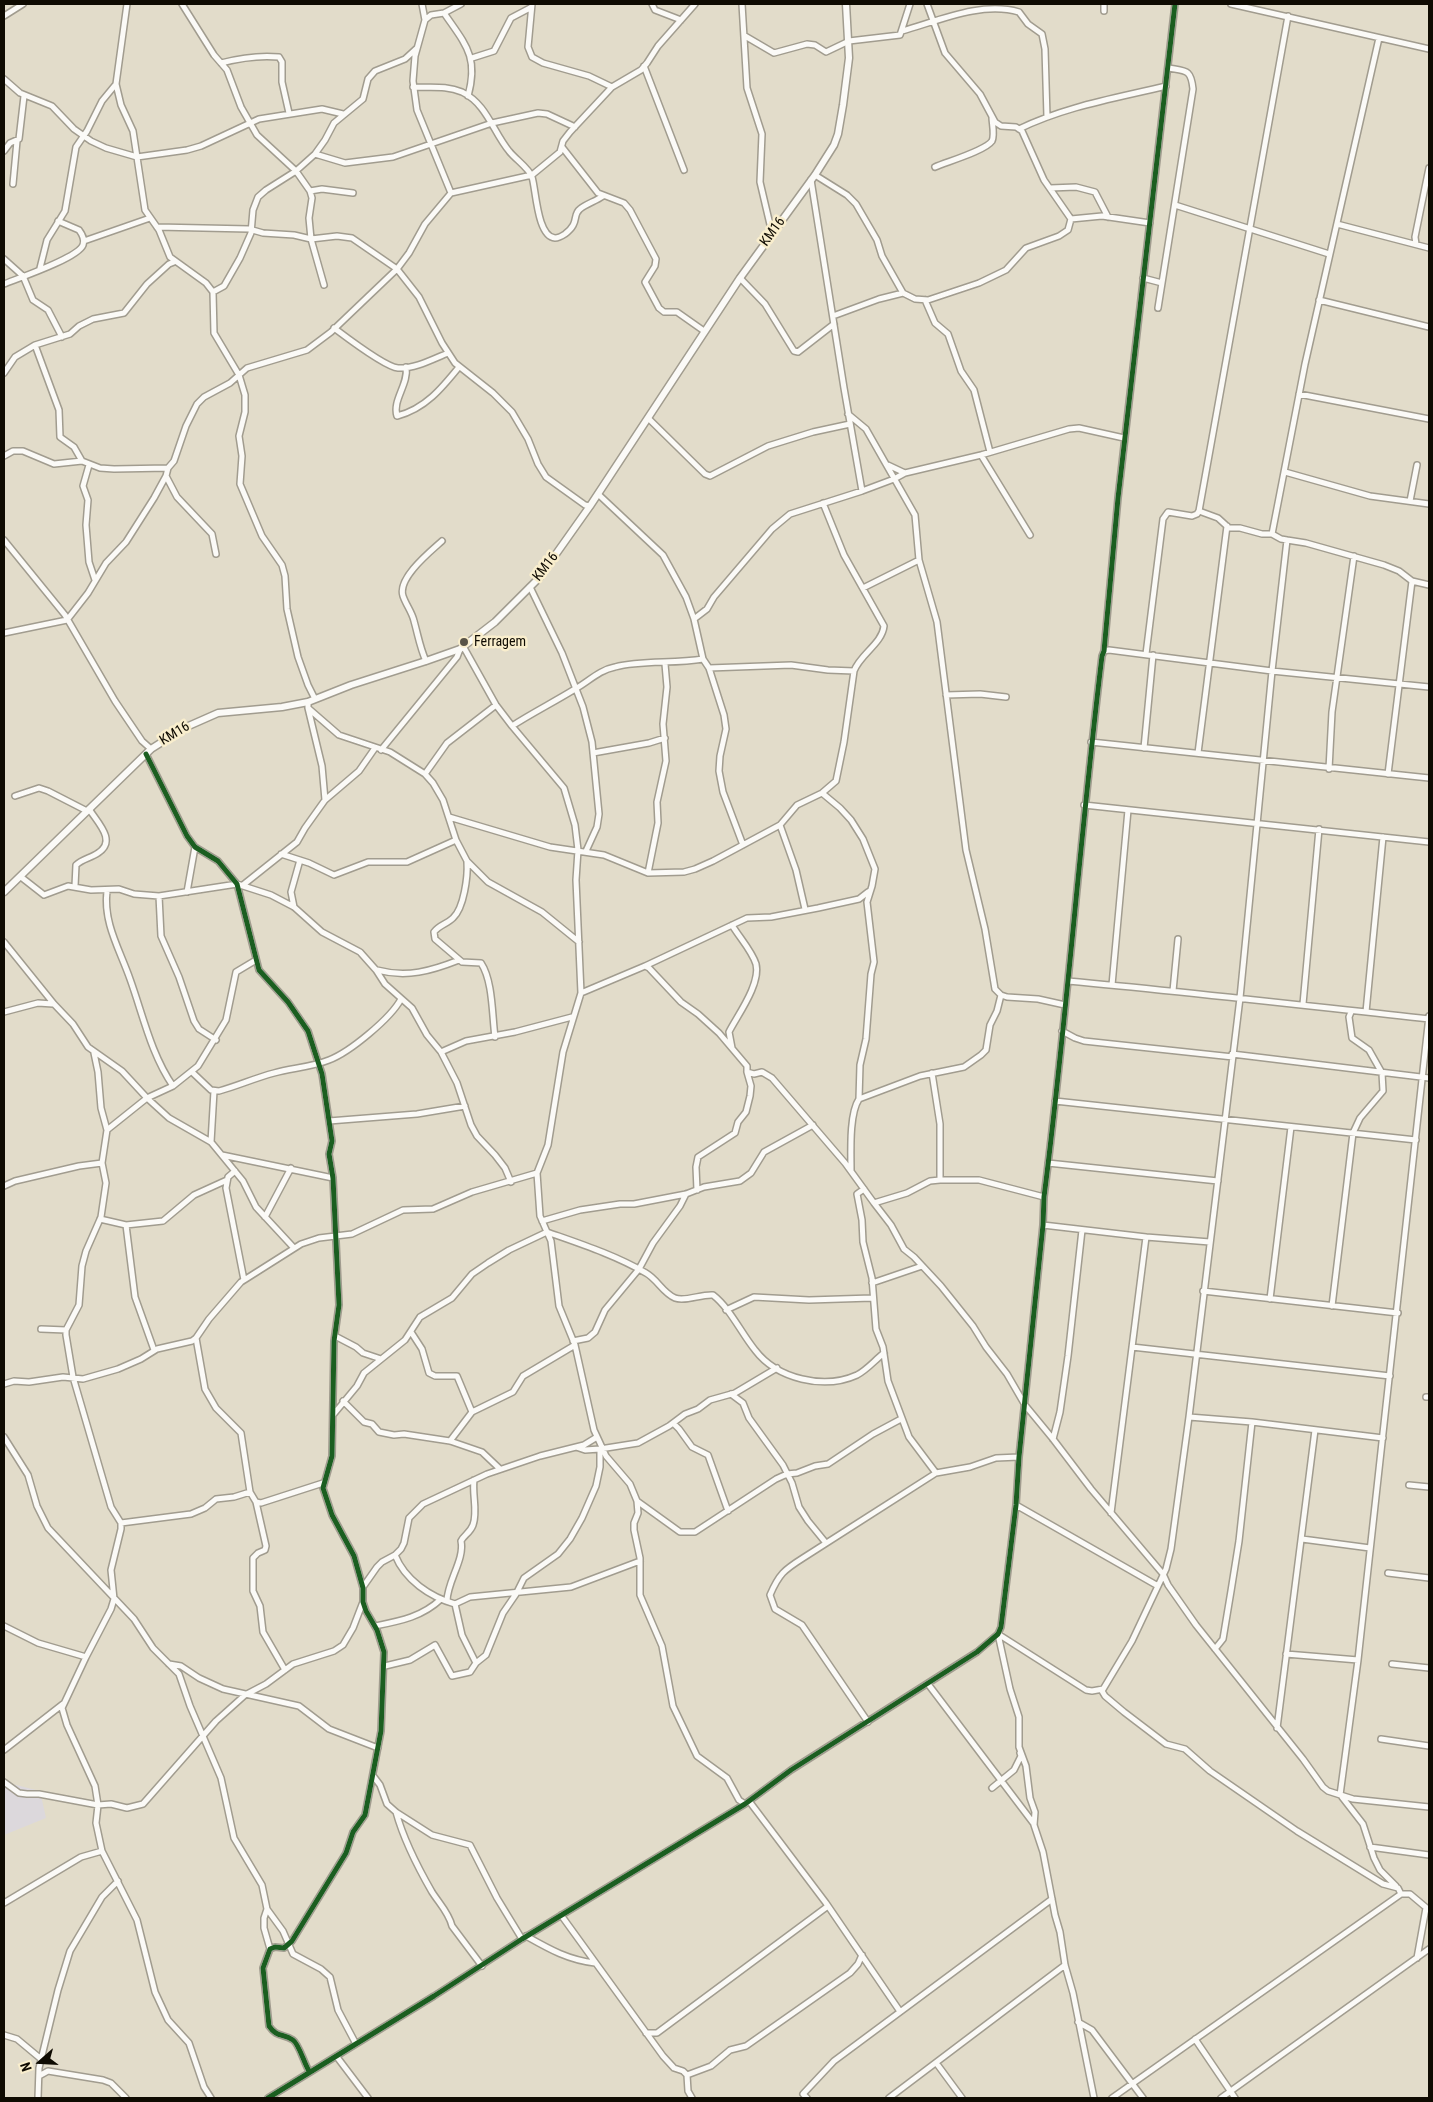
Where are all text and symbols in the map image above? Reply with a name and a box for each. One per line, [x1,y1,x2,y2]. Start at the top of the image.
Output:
street label: KM16 [757,214,789,250]
street label: KM16 [530,549,562,585]
place label: Ferragem [474,634,526,650]
marker: Ferragem [458,636,470,648]
street label: KM16 [157,719,193,749]
north arrow [15,2037,65,2087]
text: N [17,2060,35,2074]

